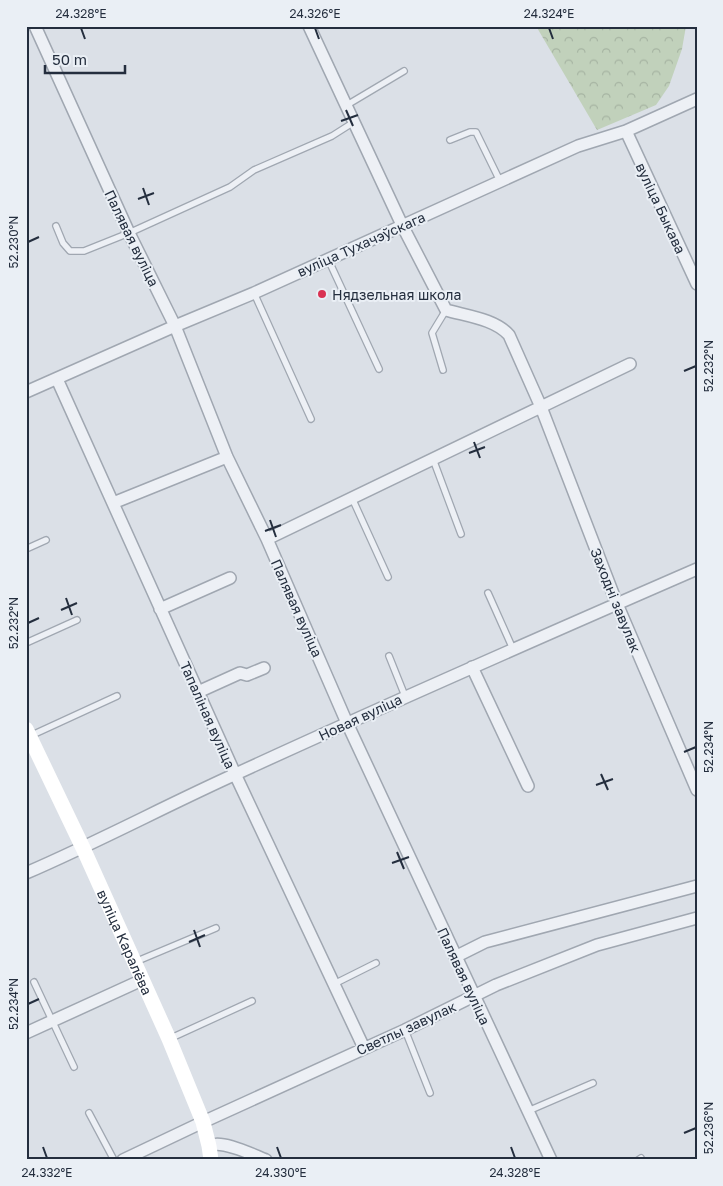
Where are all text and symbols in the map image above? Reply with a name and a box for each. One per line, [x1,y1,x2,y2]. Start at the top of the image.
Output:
text: 24.328°E [55,6,107,21]
text: 24.326°E [289,6,341,21]
text: 24.324°E [524,6,574,21]
scale bar [45,42,125,74]
text: 50 m [52,50,87,68]
street label: вуліца Быкава [632,160,690,256]
street label: Палявая вуліца [101,187,163,289]
street label: вуліца Тухачэўскага [294,208,428,280]
text: 52.230°N [6,216,21,268]
place label: Нядзельная школа [332,286,461,303]
marker: Нядзельная школа [316,288,328,300]
text: 52.232°N [701,340,716,392]
street label: Заходні завулак [587,545,645,655]
street label: Палявая вуліца [268,556,326,660]
text: 52.232°N [6,597,21,649]
street label: Тапаліная вуліца [177,659,239,771]
street label: Новая вуліца [316,690,404,744]
text: 52.234°N [701,721,716,773]
street label: вуліца Каралёва [94,887,156,997]
street label: Палявая вуліца [434,924,494,1028]
text: 52.234°N [6,978,21,1030]
street label: Светлы завулак [353,997,459,1059]
text: 52.236°N [701,1102,716,1154]
text: 24.332°E [22,1165,72,1180]
text: 24.330°E [255,1165,307,1180]
text: 24.328°E [489,1165,541,1180]

